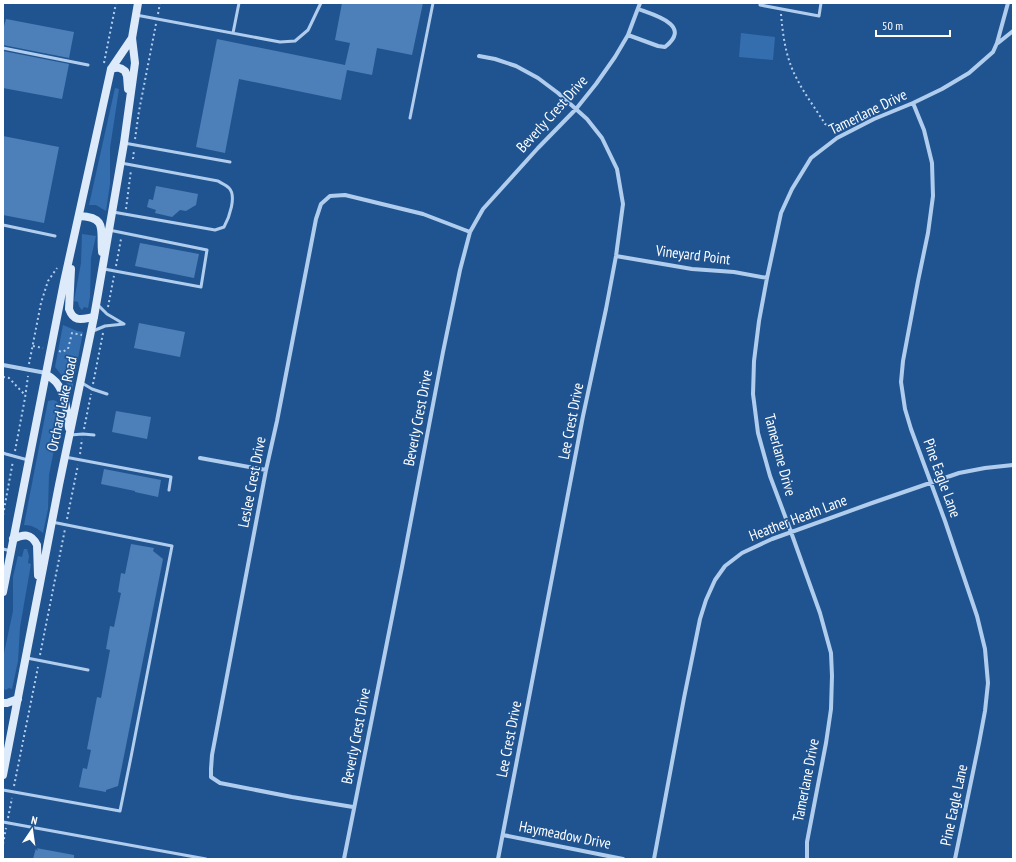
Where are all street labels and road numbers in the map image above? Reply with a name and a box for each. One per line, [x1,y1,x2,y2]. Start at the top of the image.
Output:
street label: Beverly Crest Drive [512,71,591,156]
street label: Tamerlane Drive [826,85,910,139]
street label: Vineyard Point [654,240,731,268]
street label: Orchard Lake Road [42,355,81,453]
street label: Beverly Crest Drive [399,368,436,468]
street label: Lee Crest Drive [554,381,587,461]
street label: Tamerlane Drive [760,412,801,498]
street label: Leslee Crest Drive [233,435,270,529]
street label: Pine Eagle Lane [919,436,966,520]
street label: Heather Heath Lane [746,490,849,545]
street label: Beverly Crest Drive [337,686,374,786]
street label: Lee Crest Drive [492,699,525,779]
street label: Tamerlane Drive [788,737,823,823]
street label: Pine Eagle Lane [936,763,971,847]
street label: Haymeadow Drive [517,816,613,853]

